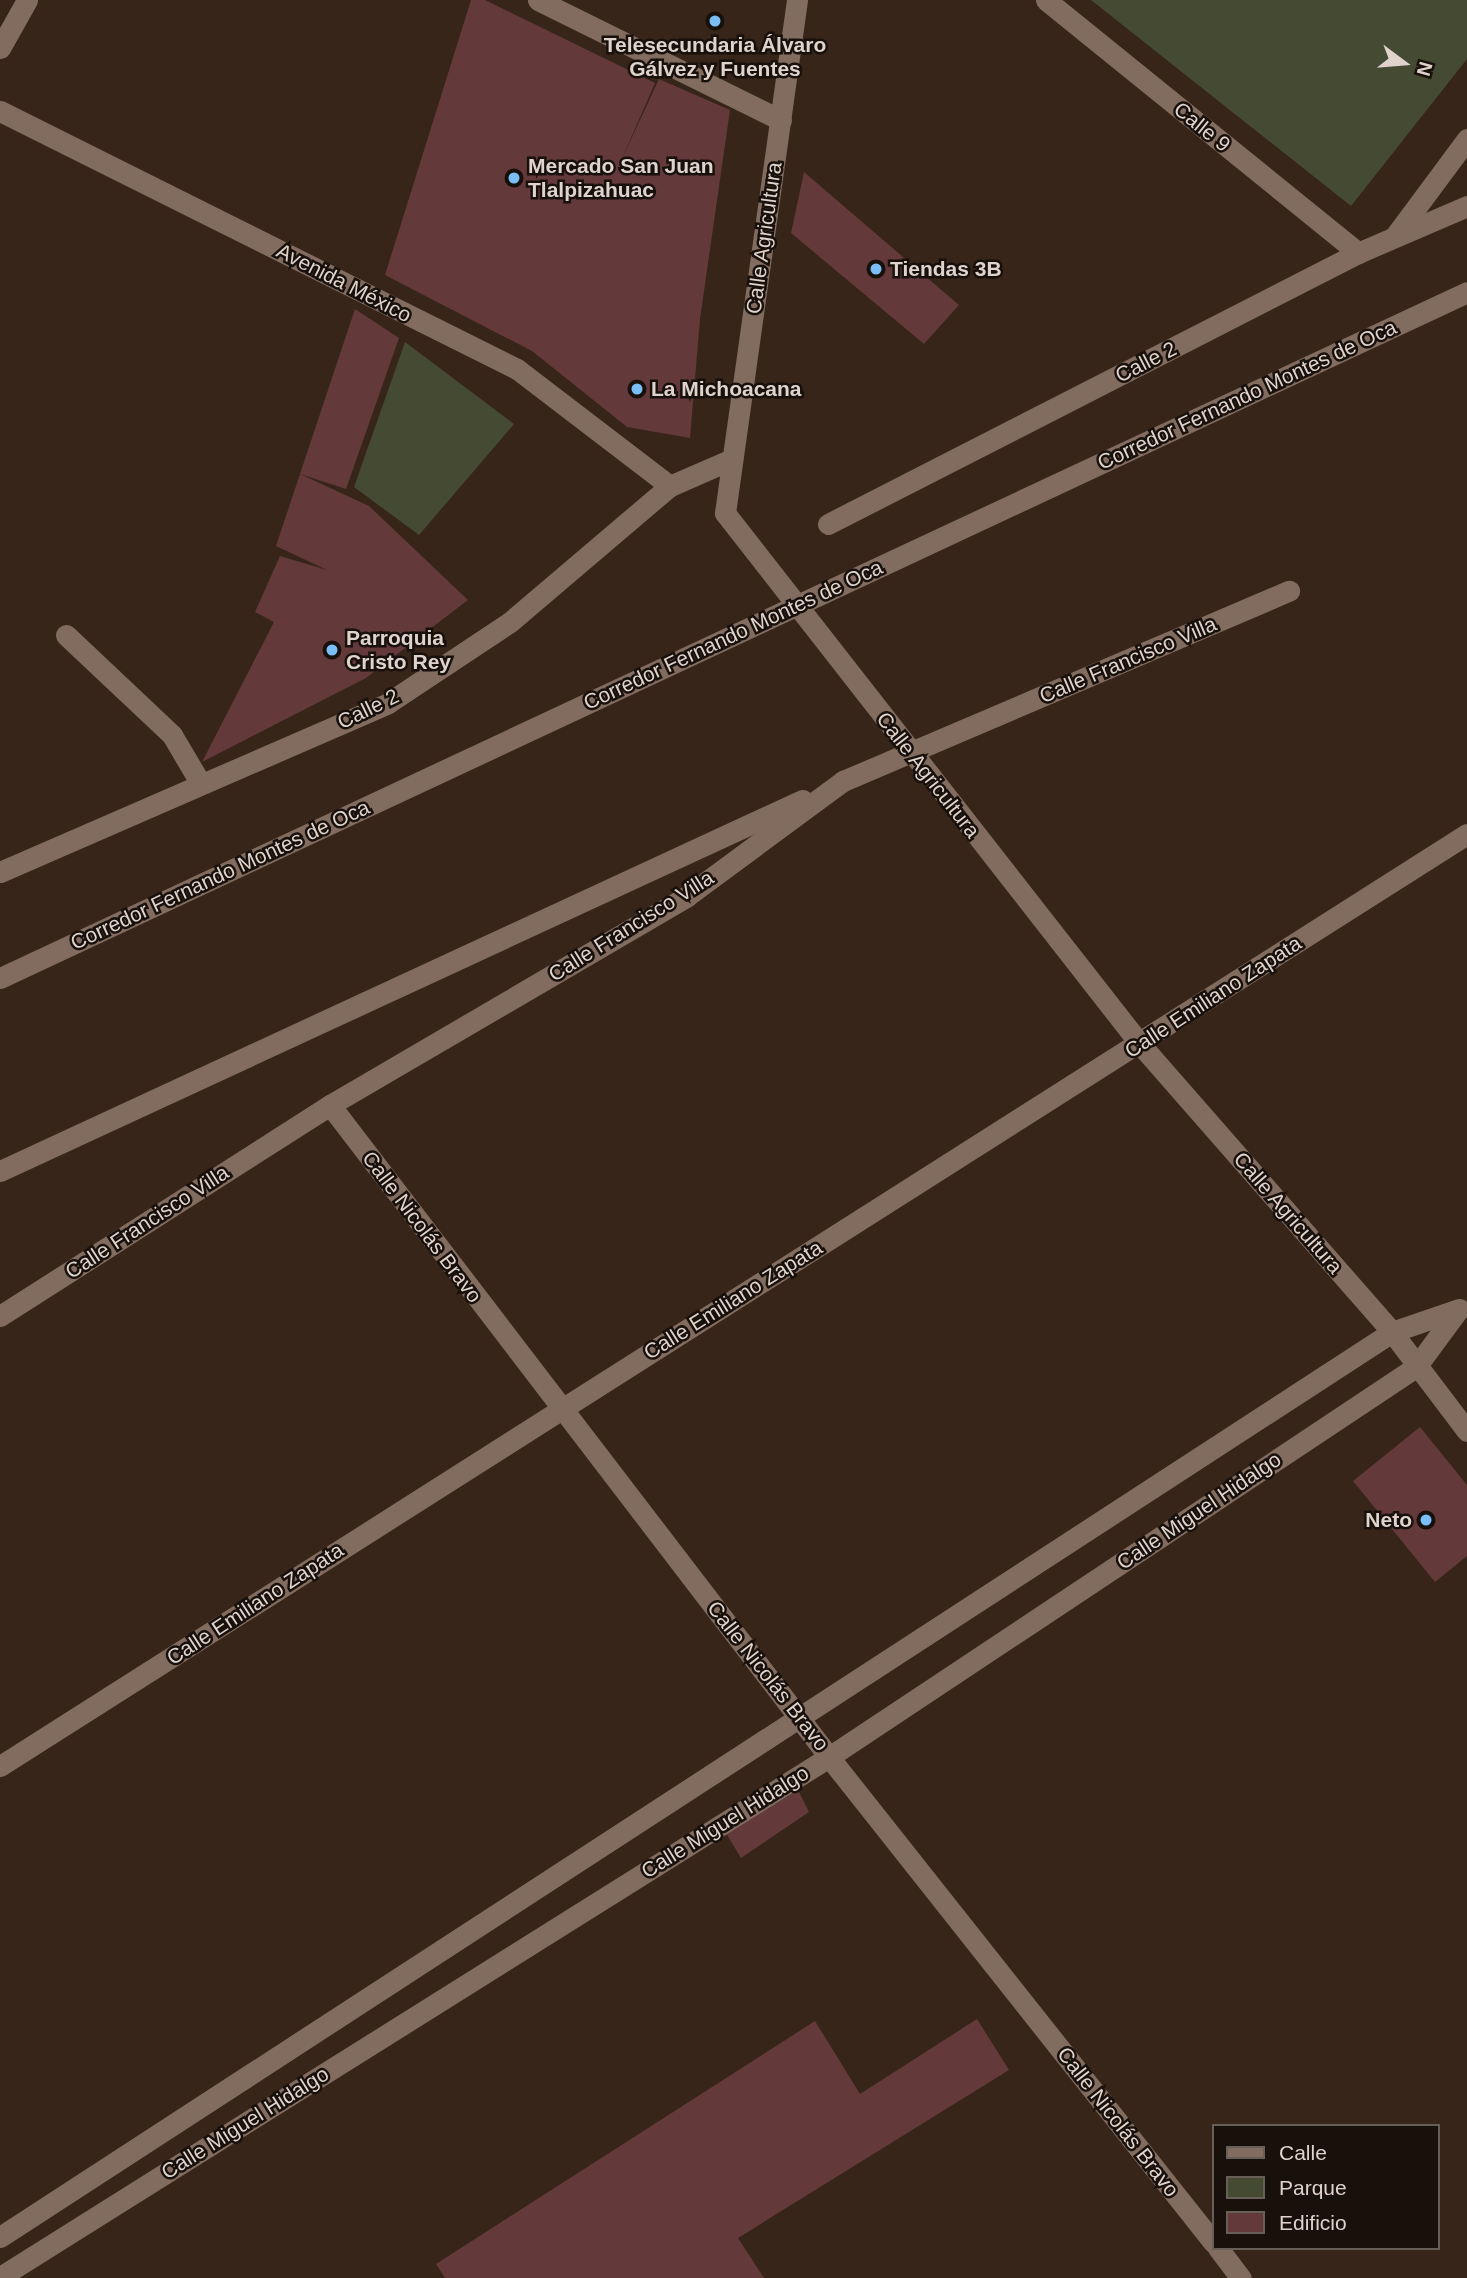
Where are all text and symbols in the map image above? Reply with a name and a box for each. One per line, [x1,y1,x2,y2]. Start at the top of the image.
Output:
marker: Telesecundaria Álvaro Gálvez y Fuentes [707,13,723,29]
north arrow [1369,28,1439,98]
place label: Telesecundaria Álvaro Gálvez y Fuentes [604,32,826,82]
text: N [1413,59,1437,78]
street label: Calle 9 [1169,97,1235,157]
place label: Mercado San Juan Tlalpizahuac [528,153,714,203]
street label: Calle Agricultura [741,160,787,316]
marker: Mercado San Juan Tlalpizahuac [506,170,522,186]
street label: Avenida México [272,238,416,328]
place label: Tiendas 3B [890,256,1002,282]
marker: Tiendas 3B [868,261,884,277]
street label: Corredor Fernando Montes de Oca [1094,315,1400,475]
street label: Calle 2 [1111,336,1181,388]
place label: La Michoacana [651,376,802,402]
marker: La Michoacana [629,381,645,397]
street label: Corredor Fernando Montes de Oca [580,555,886,715]
street label: Calle Francisco Villa [1036,611,1220,709]
place label: Parroquia Cristo Rey [346,625,451,675]
marker: Parroquia Cristo Rey [324,642,340,658]
street label: Calle 2 [333,683,403,735]
street label: Calle Agricultura [871,707,985,843]
street label: Corredor Fernando Montes de Oca [67,795,373,955]
street label: Calle Francisco Villa [544,865,718,987]
street label: Calle Emiliano Zapata [1120,930,1306,1064]
street label: Calle Nicolás Bravo [357,1146,487,1308]
street label: Calle Agricultura [1228,1147,1348,1279]
street label: Calle Francisco Villa [61,1160,233,1284]
street label: Calle Emiliano Zapata [639,1235,827,1365]
street label: Calle Miguel Hidalgo [1112,1447,1286,1575]
place label: Neto [1365,1507,1412,1533]
marker: Neto [1418,1512,1434,1528]
street label: Calle Emiliano Zapata [162,1537,348,1671]
street label: Calle Nicolás Bravo [702,1596,834,1756]
street label: Calle Miguel Hidalgo [637,1760,813,1884]
street label: Calle Nicolás Bravo [1052,2042,1184,2202]
street label: Calle Miguel Hidalgo [157,2061,333,2185]
legend [1212,2124,1439,2250]
text: Calle [1279,2141,1327,2164]
text: Parque [1279,2176,1347,2199]
text: Edificio [1279,2211,1347,2234]

